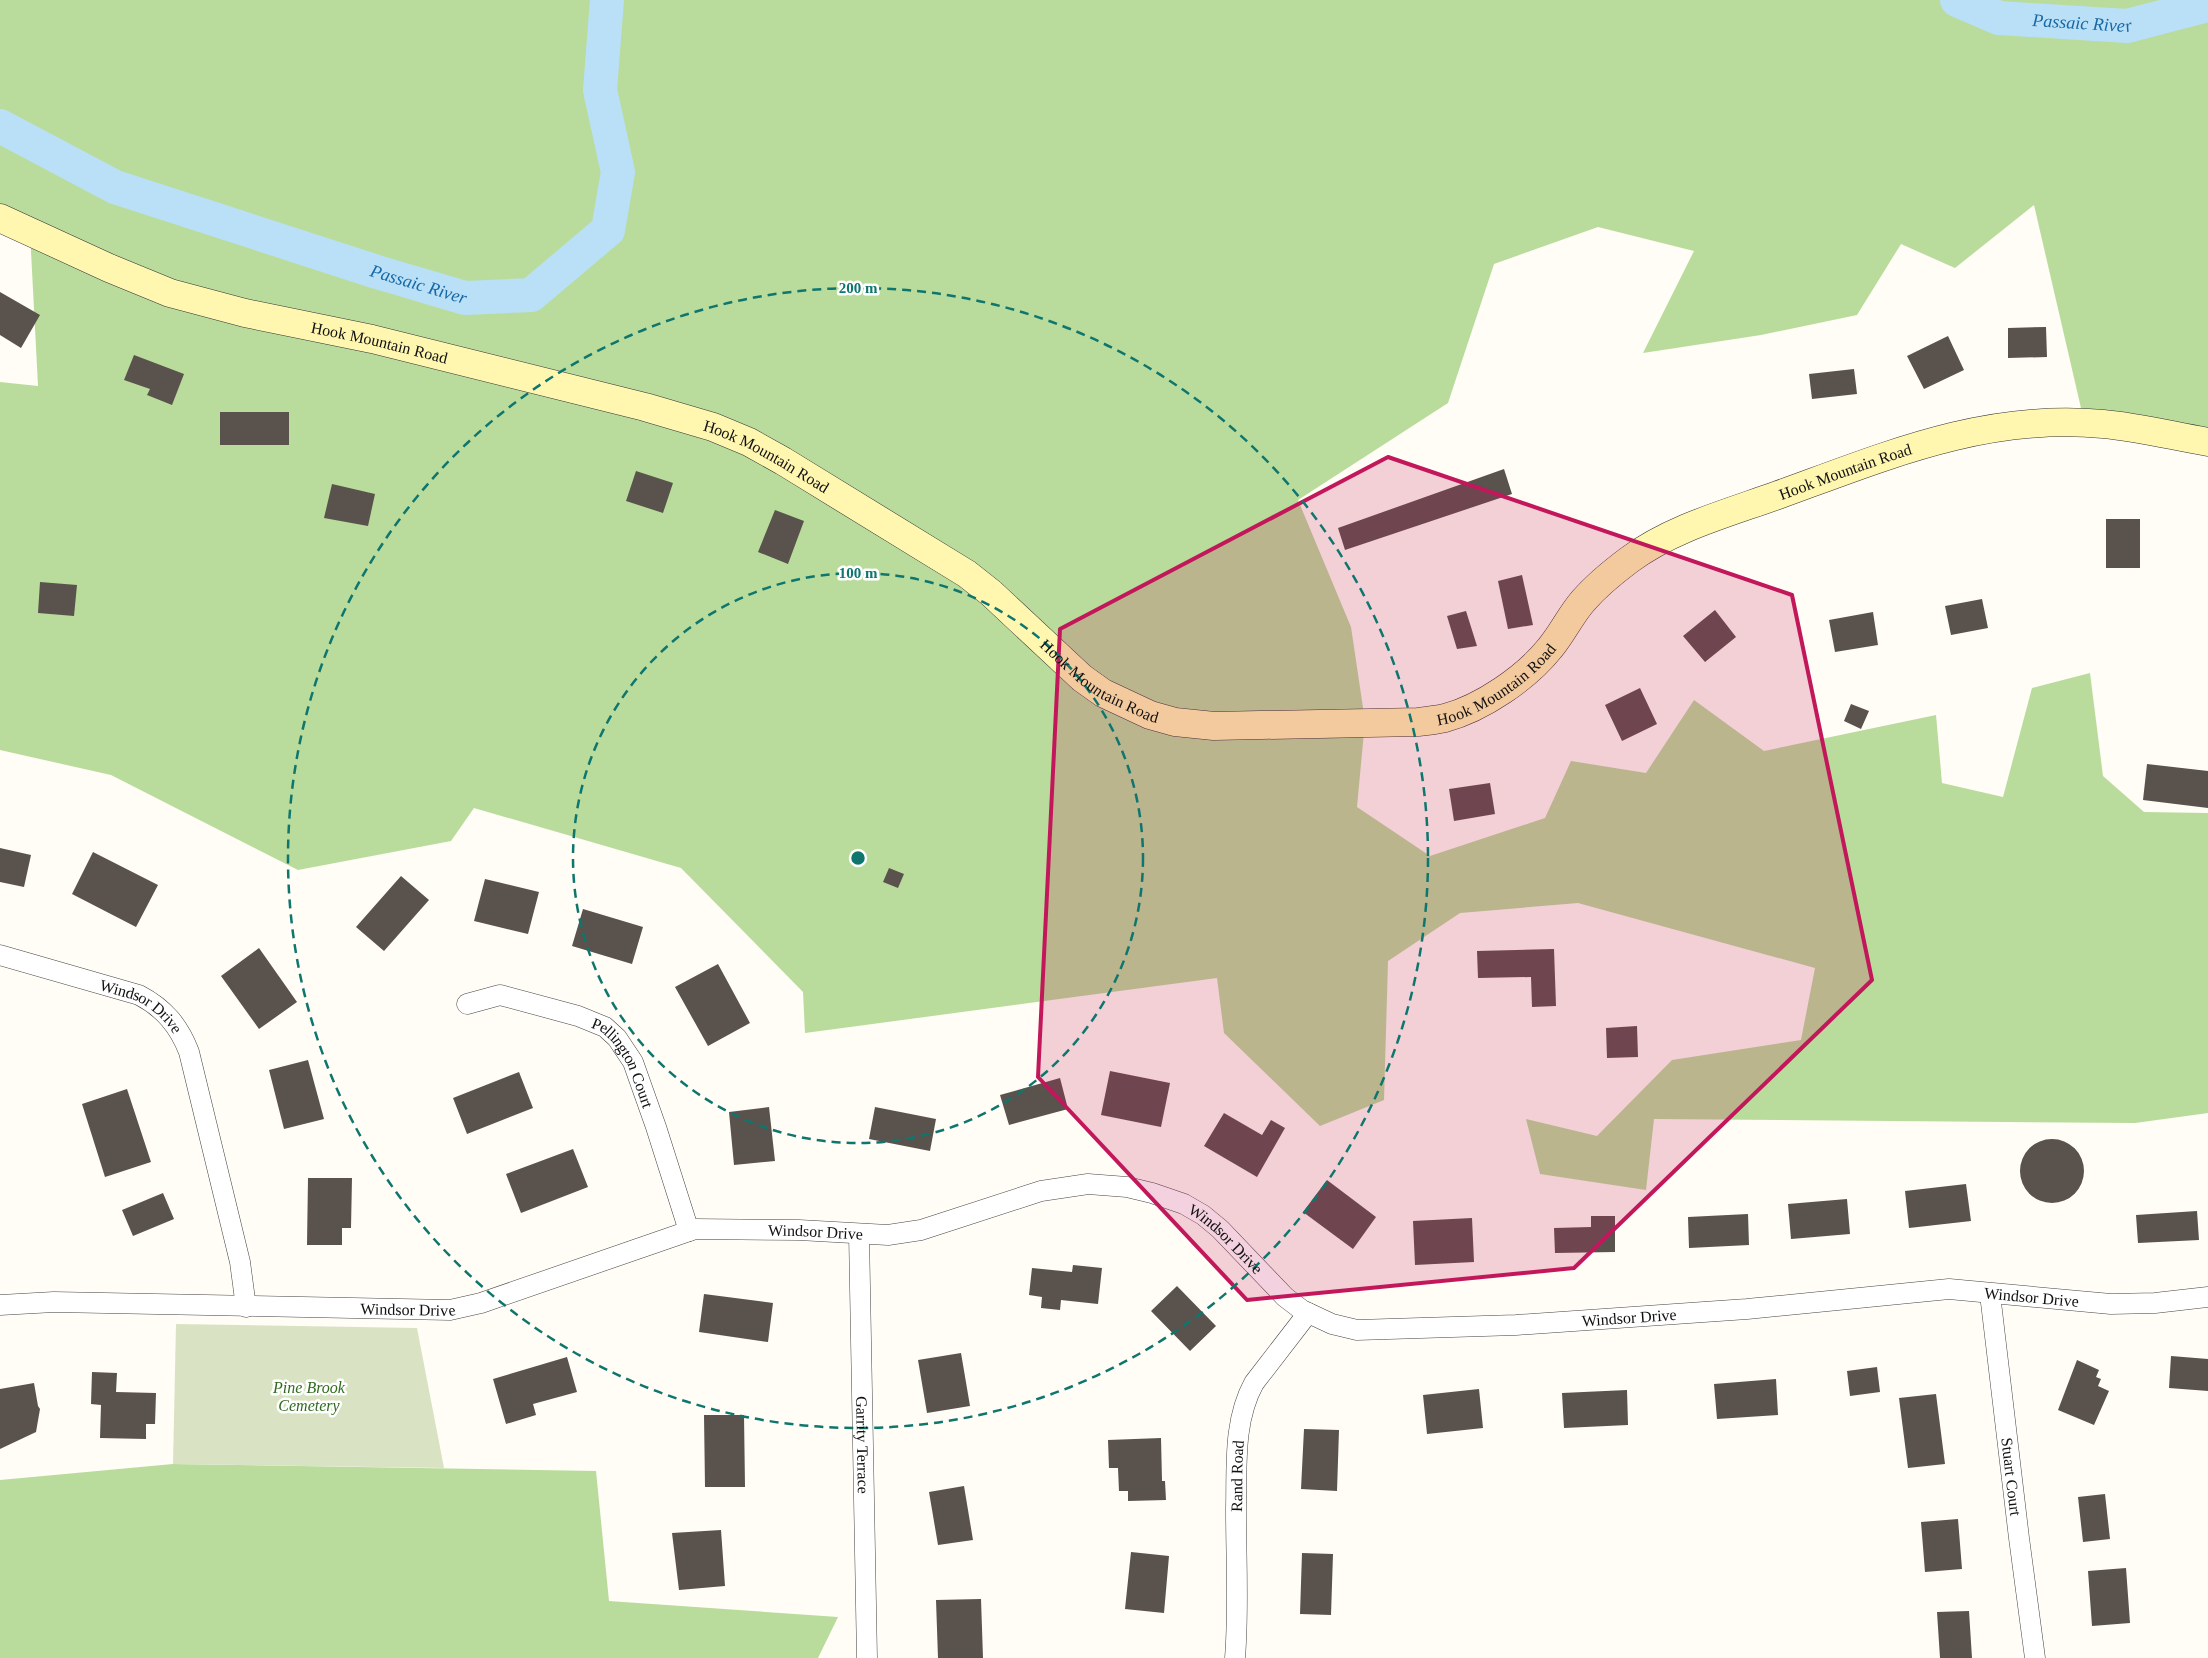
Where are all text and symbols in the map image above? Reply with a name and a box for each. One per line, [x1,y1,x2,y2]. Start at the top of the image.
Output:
water label: Passaic River [2031,10,2135,36]
water label: Passaic River [367,260,470,308]
text: 200 m [839,280,878,296]
street label: Hook Mountain Road [310,318,449,366]
street label: Hook Mountain Road [702,416,832,496]
street label: Hook Mountain Road [1776,440,1913,503]
text: 100 m [839,565,878,581]
street label: Hook Mountain Road [1037,636,1161,726]
street label: Hook Mountain Road [1435,640,1559,728]
centre of rings [849,849,867,867]
street label: Windsor Drive [98,976,186,1036]
street label: Pellington Court [589,1014,657,1110]
street label: Windsor Drive [1186,1200,1266,1277]
street label: Windsor Drive [768,1221,863,1242]
street label: Windsor Drive [1983,1284,2080,1309]
street label: Windsor Drive [360,1300,457,1319]
street label: Windsor Drive [1581,1305,1677,1329]
park label: Pine Brook Cemetery [272,1379,346,1415]
street label: Garrity Terrace [853,1396,872,1494]
street label: Stuart Court [1999,1437,2025,1517]
street label: Rand Road [1227,1440,1246,1512]

